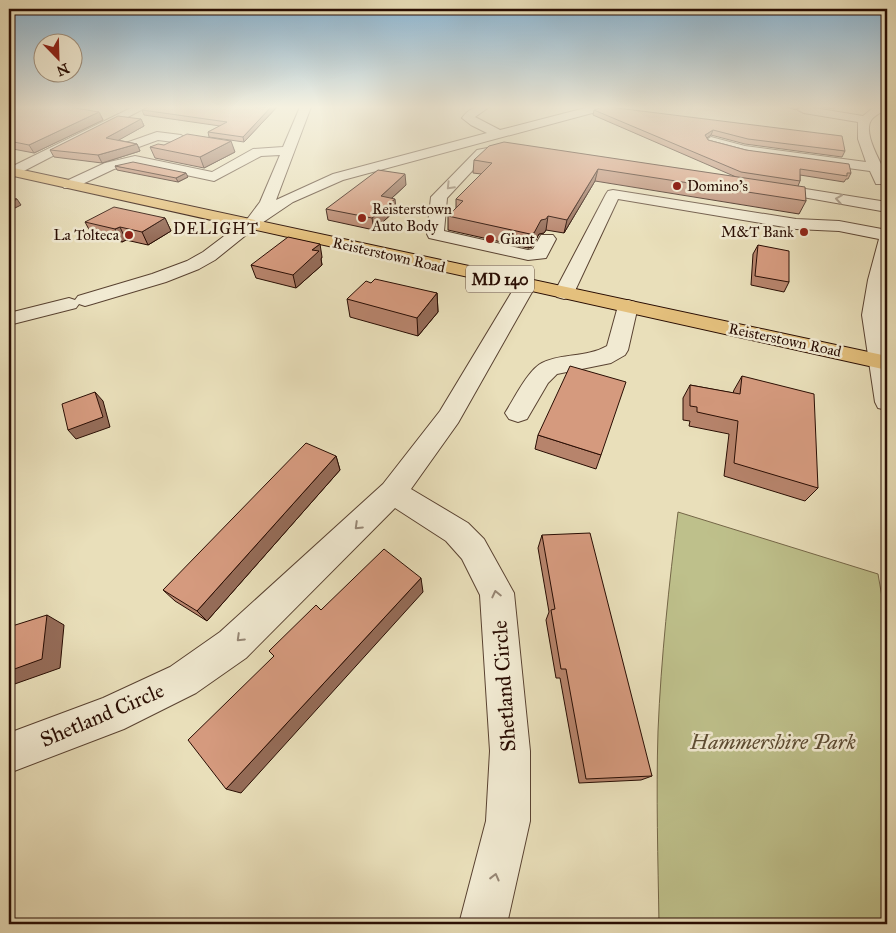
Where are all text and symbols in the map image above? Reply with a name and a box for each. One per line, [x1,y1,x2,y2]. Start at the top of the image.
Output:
north arrow [32,32,82,82]
text: N [54,59,72,80]
place label: Domino's [687,177,748,195]
one-way arrow [447,180,456,189]
marker: Domino's [671,180,683,192]
one-way arrow [835,195,844,205]
place label: Reisterstown Auto Body [371,200,452,235]
marker: Reisterstown Auto Body [356,212,368,224]
district label: DELIGHT [173,219,259,238]
place label: M&T Bank [721,223,794,241]
place label: La Tolteca [53,226,120,244]
marker: M&T Bank [798,226,810,238]
marker: La Tolteca [123,229,135,241]
place label: Giant [500,230,535,248]
street label: Reisterstown Road [331,233,448,277]
marker: Giant [484,233,496,245]
road number: MD 140 [466,266,534,292]
street label: Reisterstown Road [727,319,844,361]
one-way arrow [354,520,363,529]
one-way arrow [491,590,502,599]
street label: Shetland Circle [486,619,522,753]
one-way arrow [237,632,246,641]
street label: Shetland Circle [36,677,168,753]
park label: Hammershire Park [689,729,857,755]
one-way arrow [489,873,500,882]

